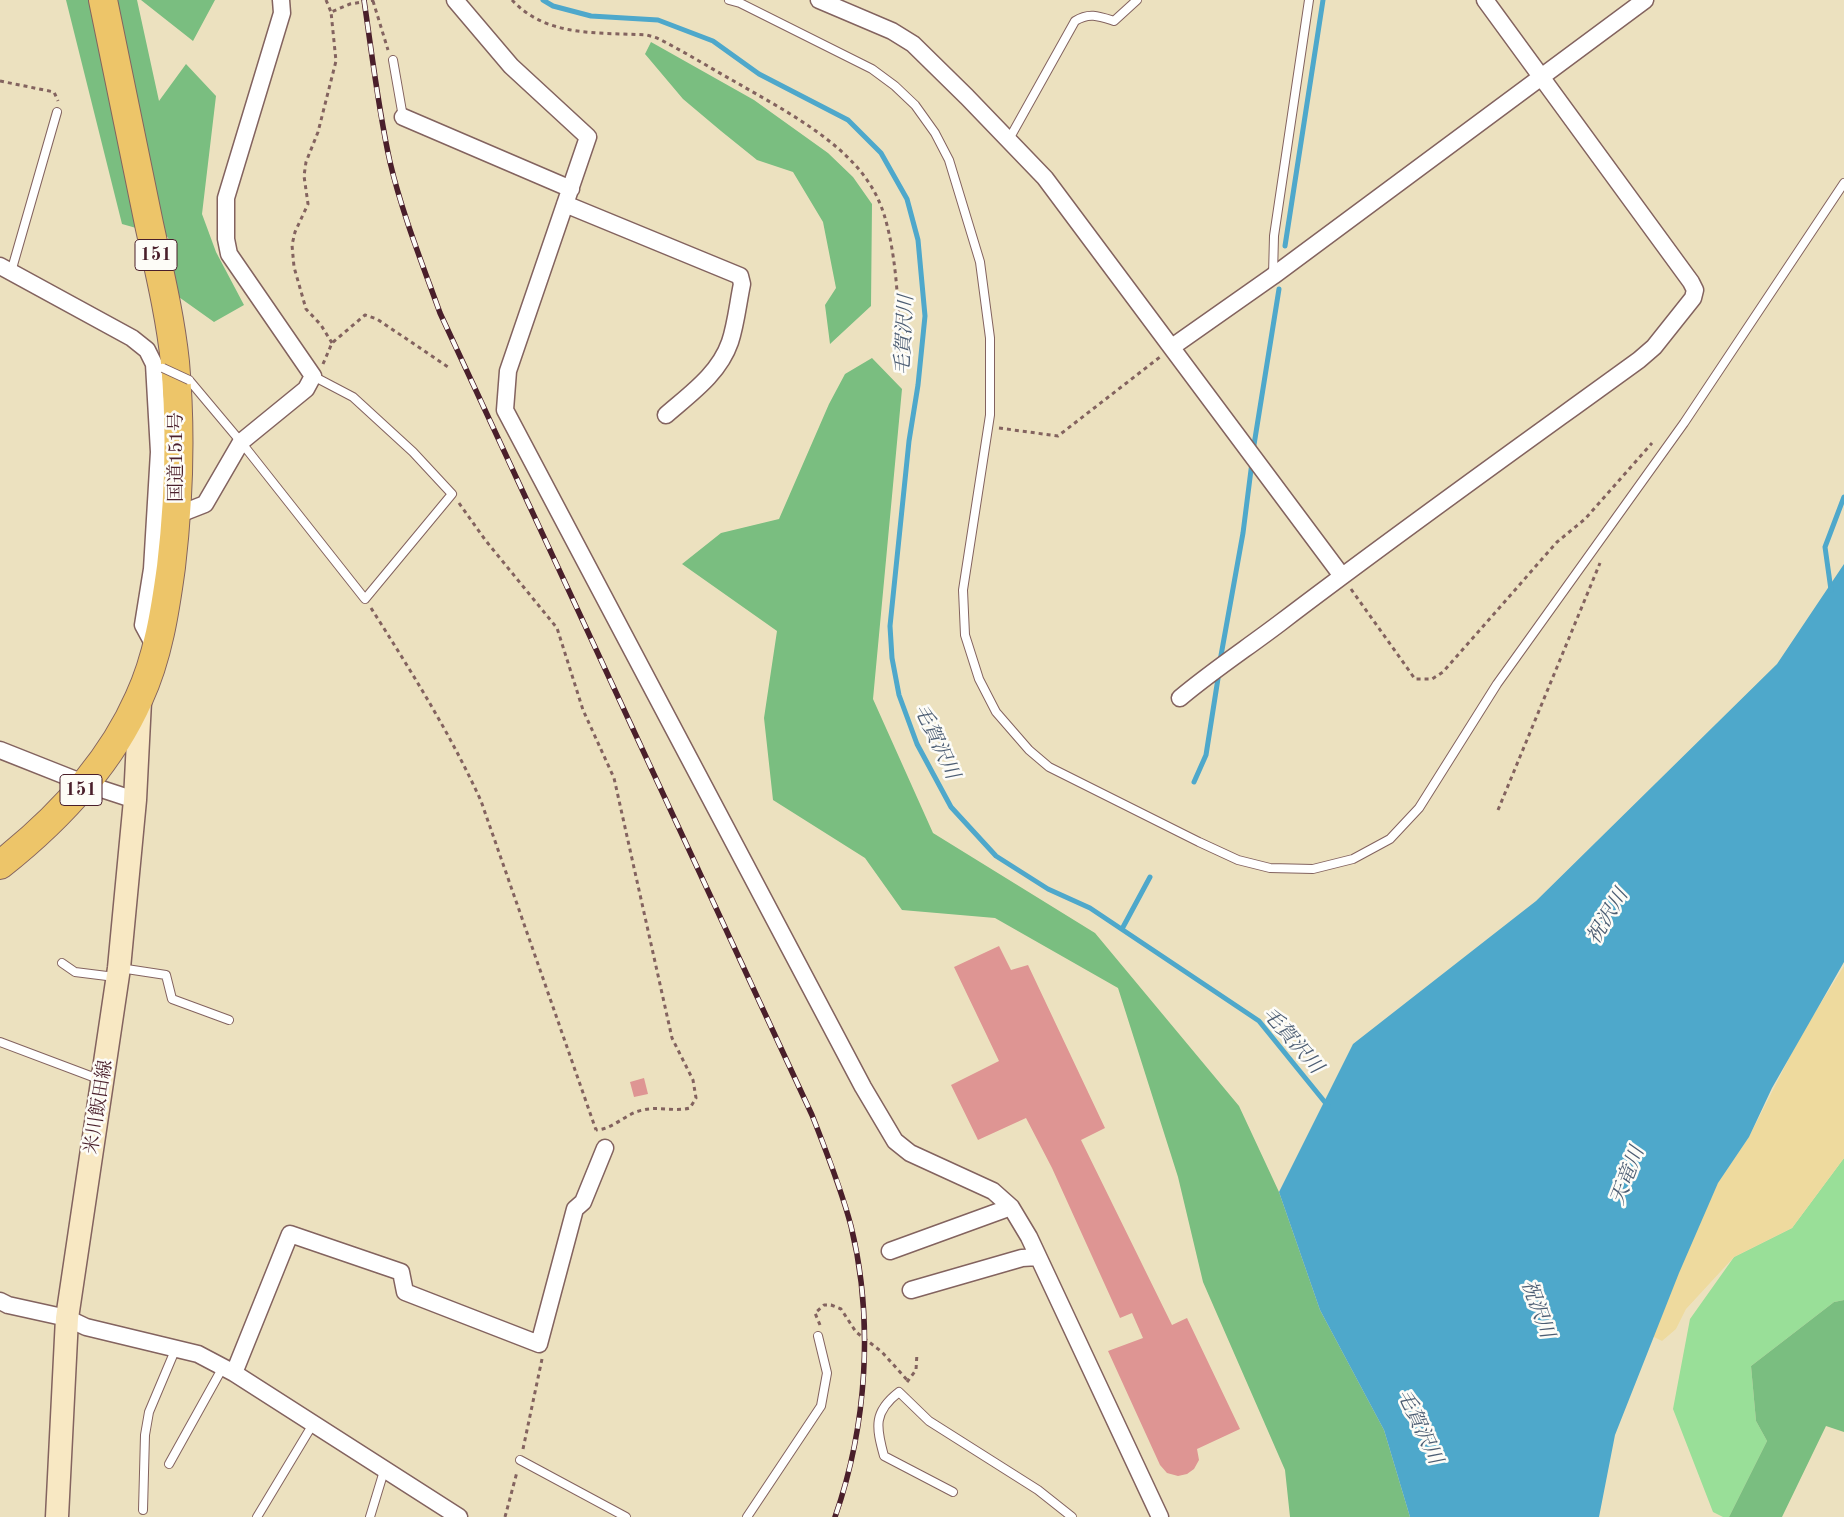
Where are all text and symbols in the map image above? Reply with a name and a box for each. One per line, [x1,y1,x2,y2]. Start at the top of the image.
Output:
road number: 151 [135,240,177,270]
water label: 毛賀沢川 [891,294,919,376]
street label: 国道151号 [166,412,188,502]
water label: 毛賀沢川 [908,701,964,783]
road number: 151 [60,774,102,806]
water label: 祝沢川 [1582,885,1634,949]
water label: 毛賀沢川 [1257,1003,1327,1079]
street label: 米川飯田線 [80,1058,118,1156]
water label: 天竜川 [1606,1144,1650,1208]
water label: 祝沢川 [1515,1277,1559,1341]
water label: 毛賀沢川 [1391,1386,1447,1468]

